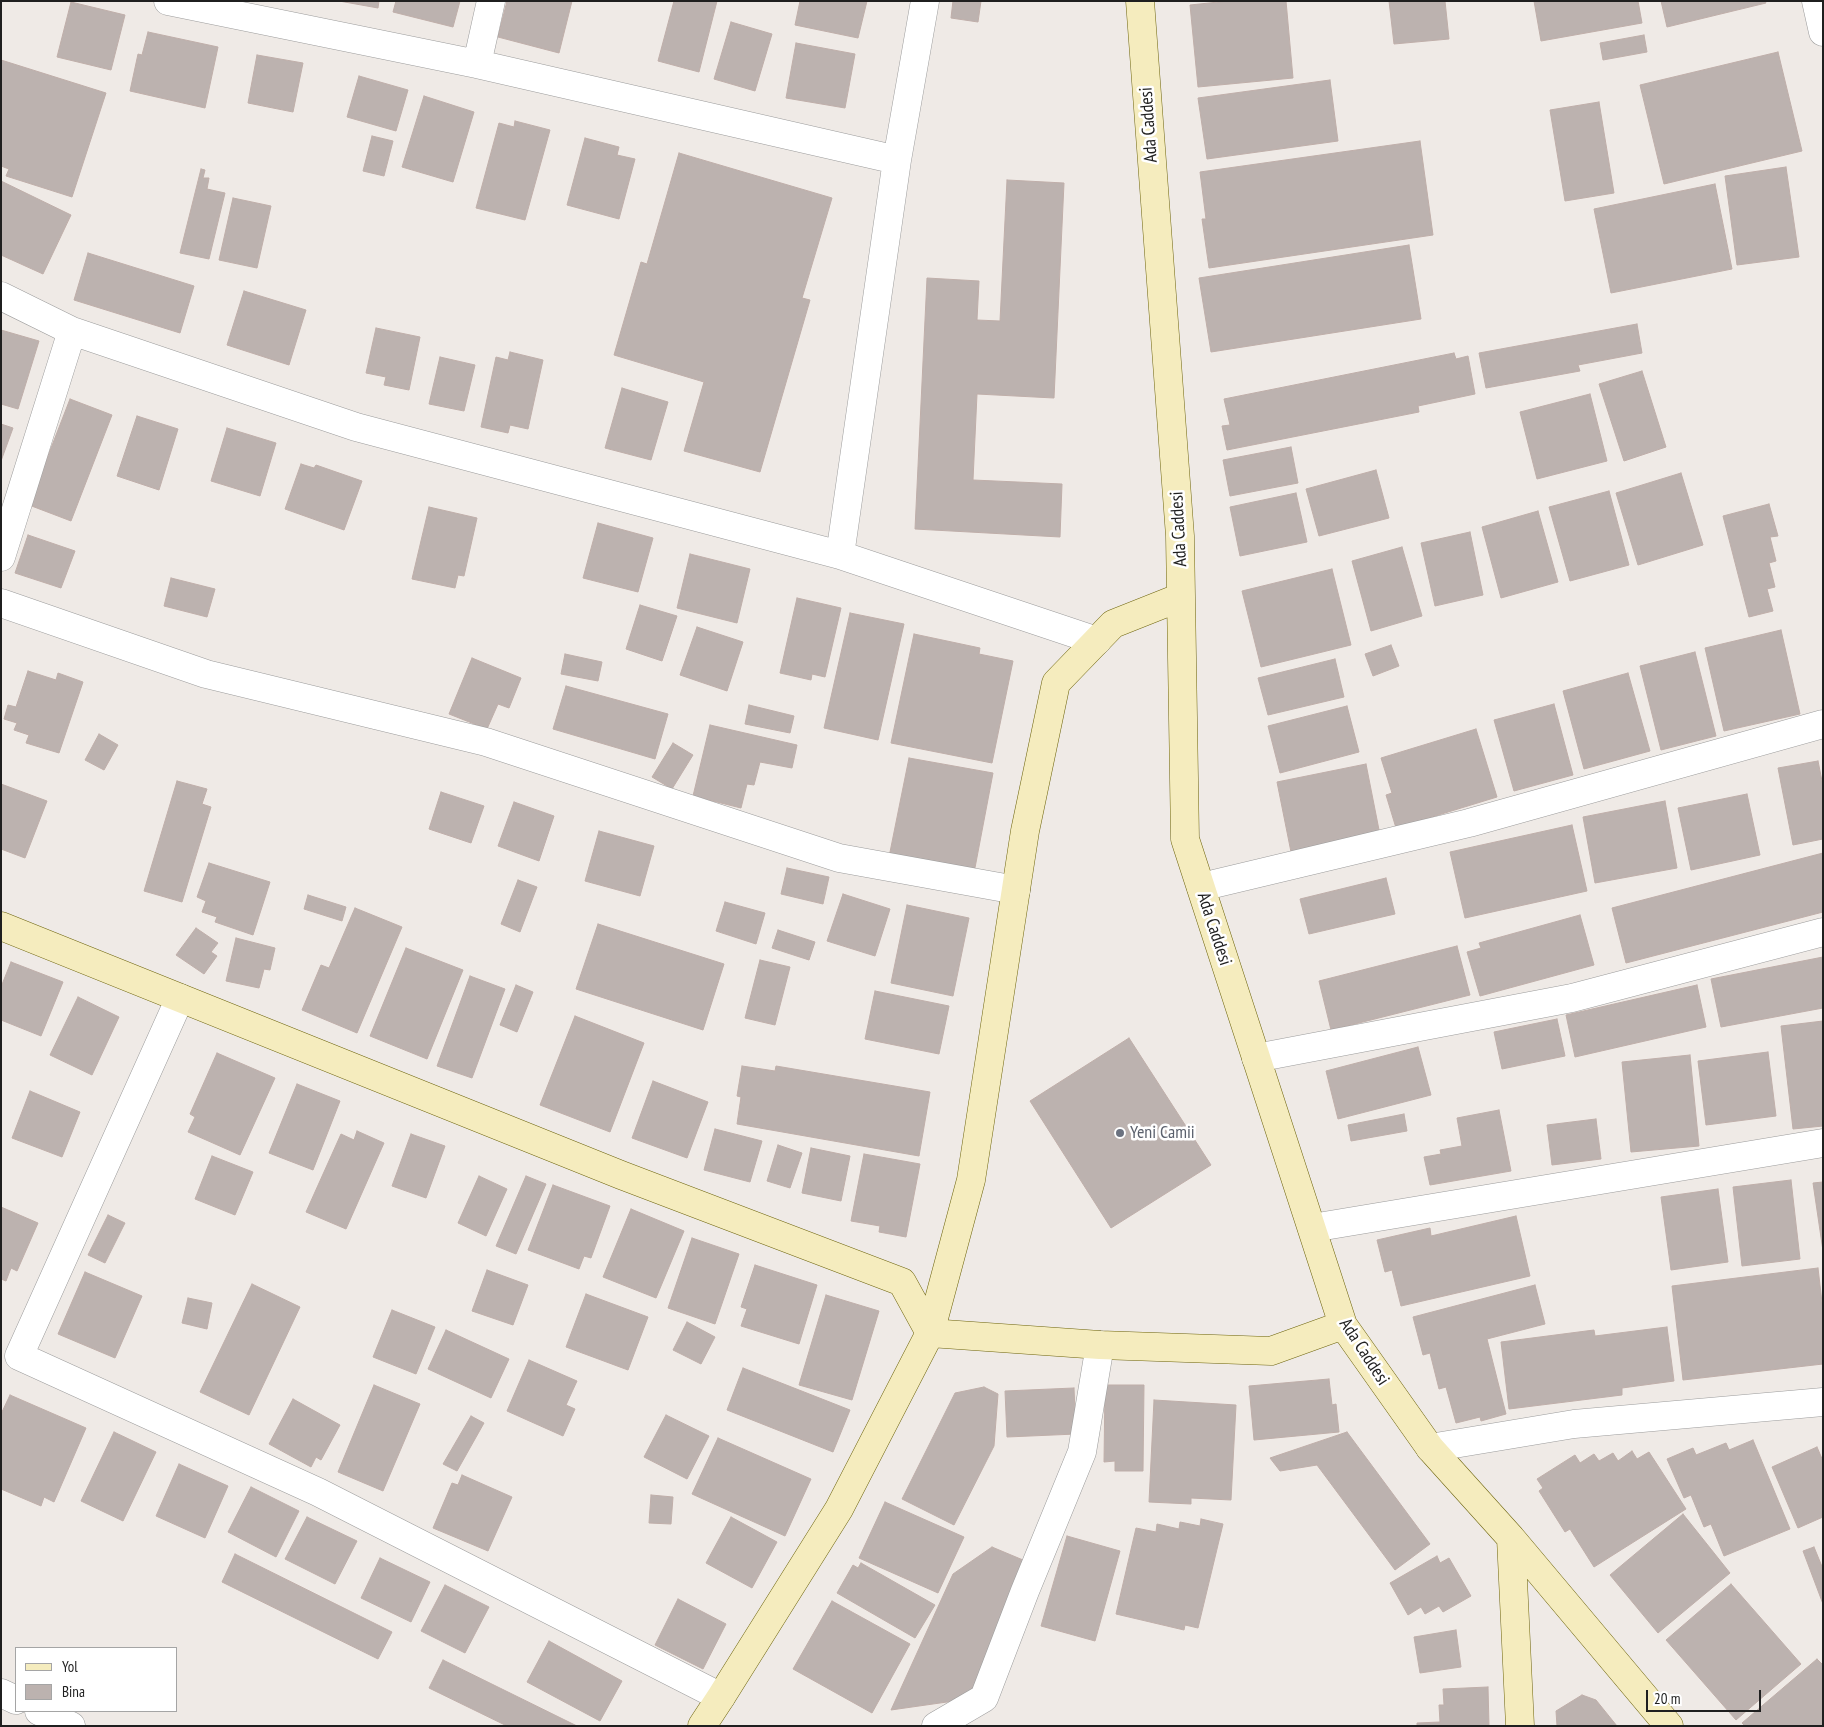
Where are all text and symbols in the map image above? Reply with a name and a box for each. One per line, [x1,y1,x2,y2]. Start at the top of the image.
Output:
street label: Ada Caddesi [1136,87,1162,163]
street label: Ada Caddesi [1166,491,1192,567]
street label: Ada Caddesi [1192,890,1236,968]
place label: Yeni Camii [1130,1122,1195,1144]
marker: Yeni Camii [1114,1127,1126,1139]
street label: Ada Caddesi [1334,1314,1394,1390]
legend [15,1647,178,1712]
text: Yol [62,1657,78,1676]
scale bar [1649,1680,1764,1712]
text: Bina [62,1682,85,1701]
text: 20 m [1654,1689,1680,1708]

